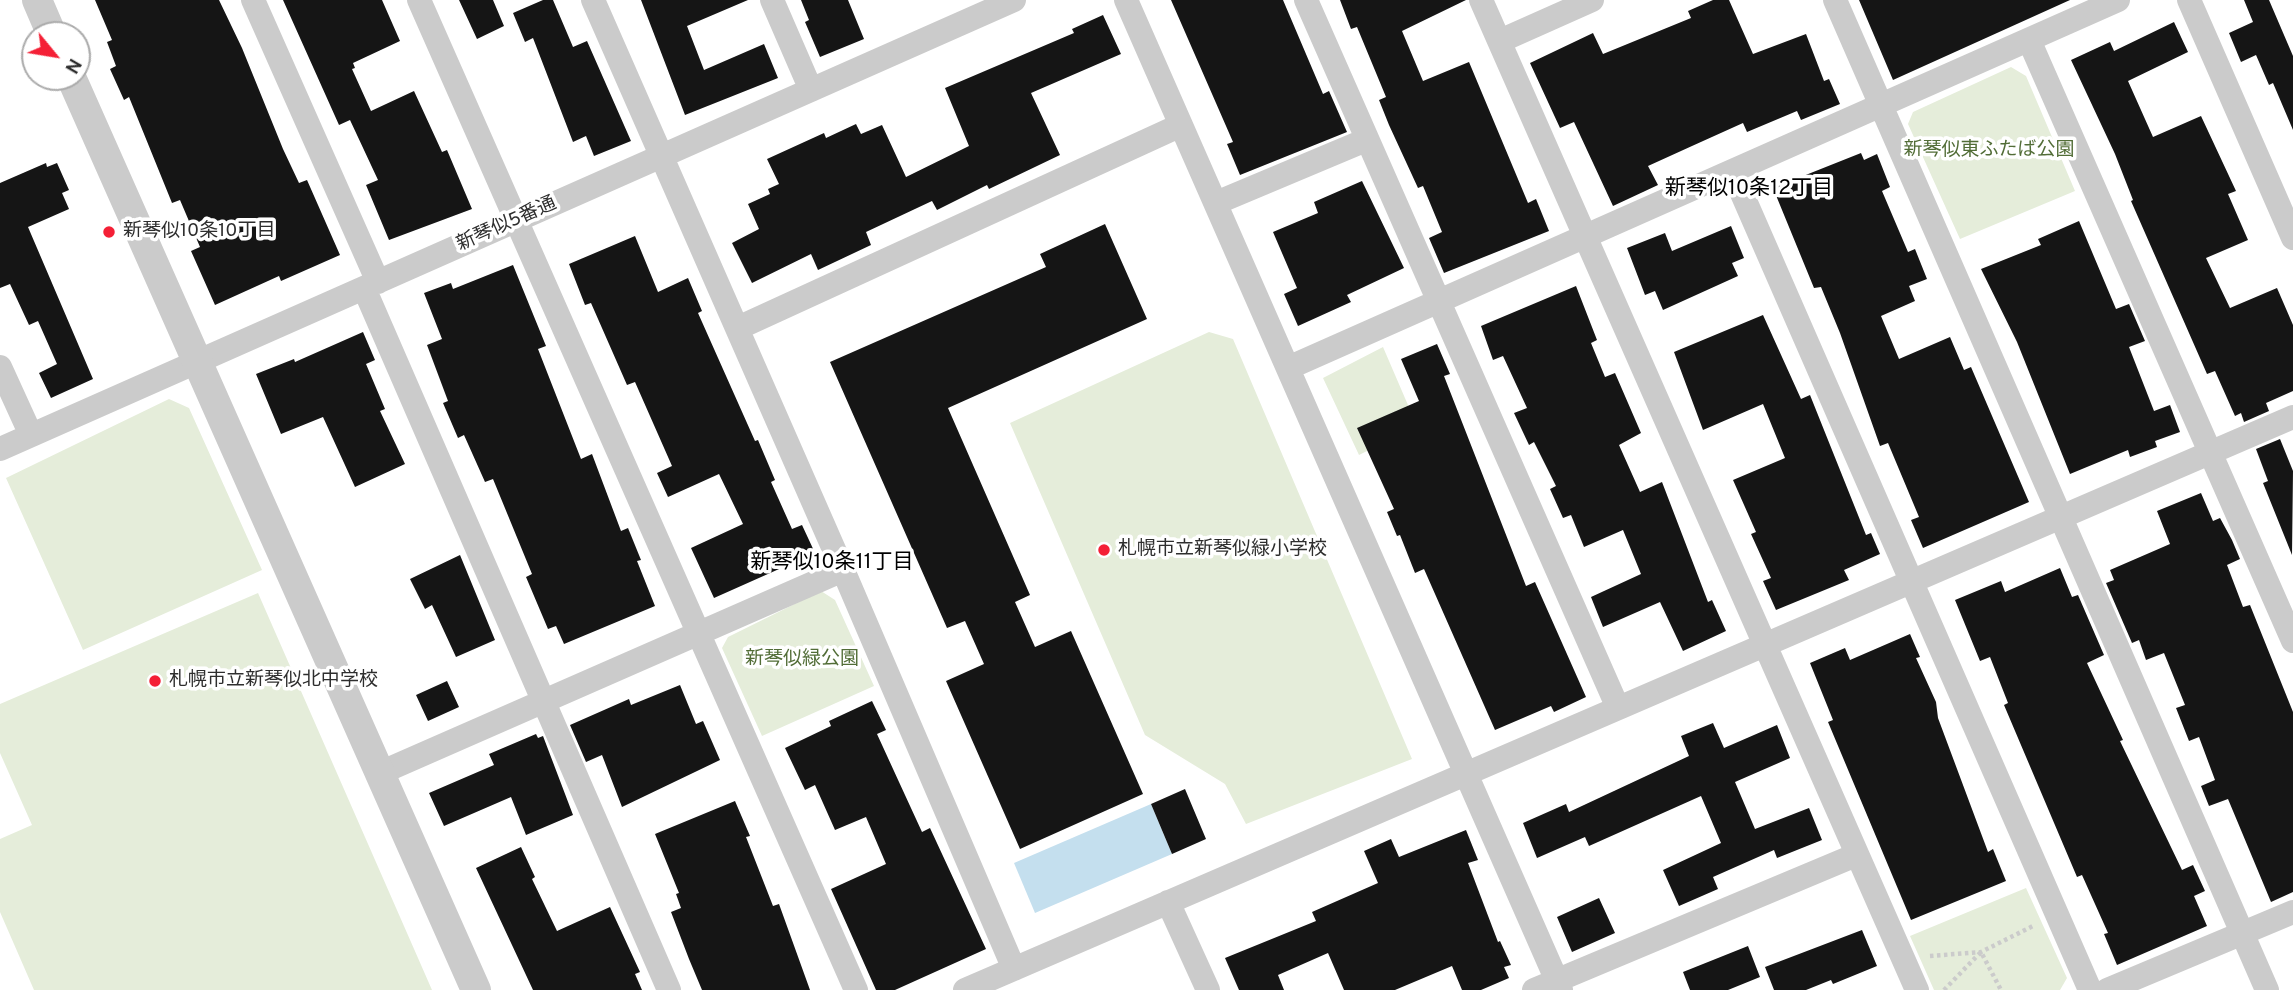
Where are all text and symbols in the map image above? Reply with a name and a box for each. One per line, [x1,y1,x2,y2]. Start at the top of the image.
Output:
north arrow [21,21,91,91]
text: N [59,54,86,77]
park label: 新琴似東ふたば公園 [1904,140,2074,162]
district label: 新琴似10条12丁目 [1665,177,1833,203]
street label: 新琴似5番通 [454,193,560,257]
place label: 新琴似10条10丁目 [123,221,276,243]
marker: 新琴似10条10丁目 [101,224,117,240]
place label: 札幌市立新琴似緑小学校 [1118,539,1327,561]
marker: 札幌市立新琴似緑小学校 [1096,542,1112,558]
district label: 新琴似10条11丁目 [751,551,913,577]
park label: 新琴似緑公園 [745,649,859,671]
place label: 札幌市立新琴似北中学校 [169,670,378,692]
marker: 札幌市立新琴似北中学校 [147,673,163,689]

